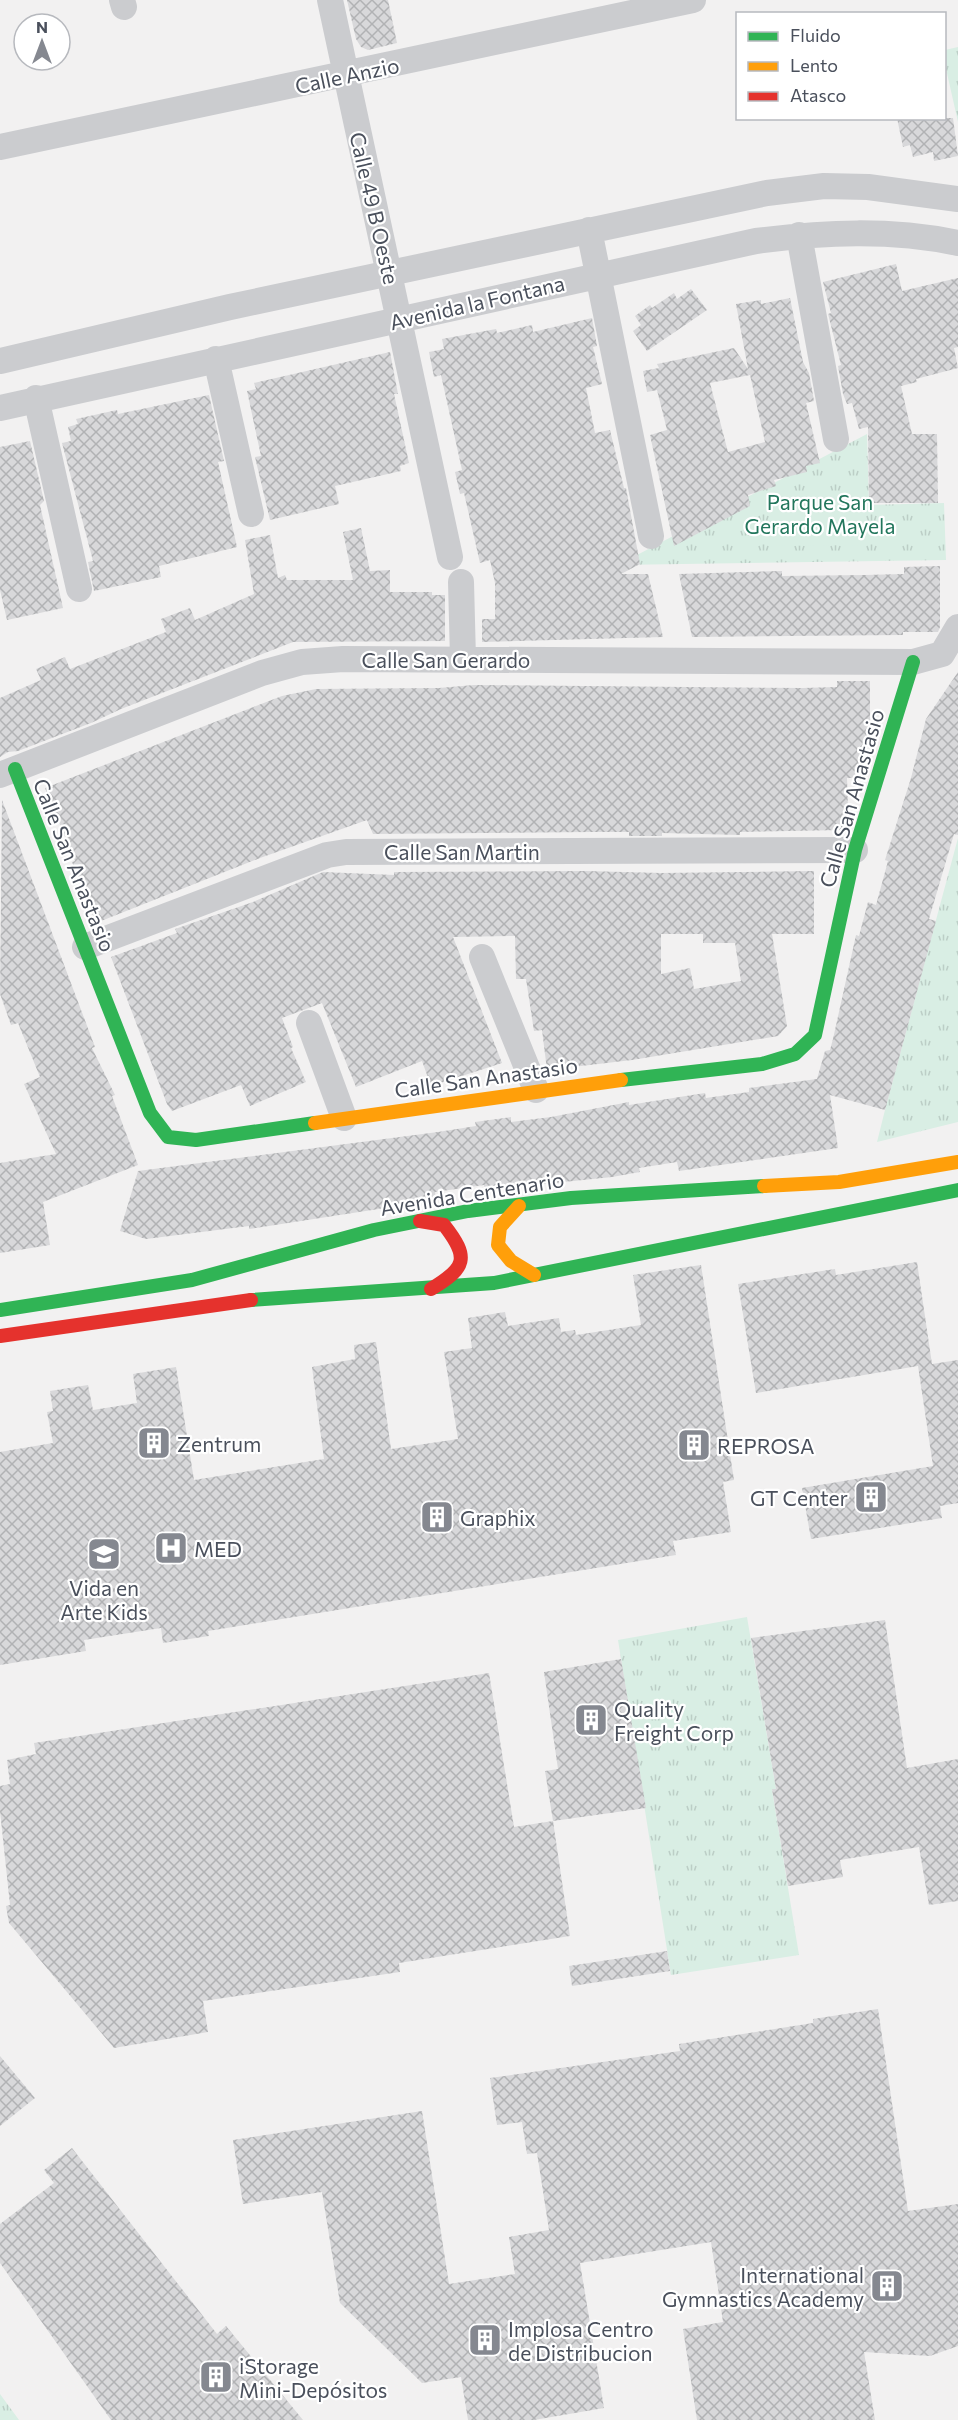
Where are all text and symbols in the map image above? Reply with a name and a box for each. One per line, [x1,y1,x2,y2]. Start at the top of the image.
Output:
north arrow [12,12,72,72]
legend [736,12,946,120]
text: N [36,17,48,36]
text: Fluido [790,24,841,46]
street label: Calle Anzio [293,52,401,98]
text: Lento [790,54,838,76]
text: Atasco [790,84,846,106]
street label: Calle 49 B Oeste [345,129,405,287]
street label: Avenida la Fontana [387,270,567,334]
park label: Parque San Gerardo Mayela [745,489,895,538]
street label: Calle San Gerardo [362,647,530,672]
street label: Calle San Anastasio [814,706,888,890]
street label: Calle San Anastasio [29,775,121,955]
street label: Calle San Martin [384,839,540,864]
street label: Calle San Anastasio [393,1052,579,1102]
street label: Avenida Centenario [378,1166,566,1220]
building icon: Zentrum [136,1425,172,1461]
building icon: REPROSA [676,1427,712,1463]
place label: Zentrum [177,1431,261,1456]
place label: REPROSA [717,1433,814,1458]
building icon: GT Center [853,1479,889,1515]
place label: GT Center [750,1485,848,1510]
building icon: Graphix [419,1499,455,1535]
place label: Graphix [460,1505,536,1530]
hospital icon: MED [153,1530,189,1566]
school or university icon: Vida en Arte Kids [86,1536,122,1572]
place label: MED [194,1536,242,1561]
place label: Vida en Arte Kids [60,1575,148,1624]
place label: Quality Freight Corp [614,1696,734,1745]
building icon: Quality Freight Corp [573,1702,609,1738]
place label: International Gymnastics Academy [662,2262,864,2311]
building icon: International Gymnastics Academy [869,2268,905,2304]
place label: Implosa Centro de Distribucion [508,2316,654,2365]
building icon: Implosa Centro de Distribucion [467,2322,503,2358]
place label: iStorage Mini-Depósitos [239,2353,387,2402]
building icon: iStorage Mini-Depósitos [198,2359,234,2395]

